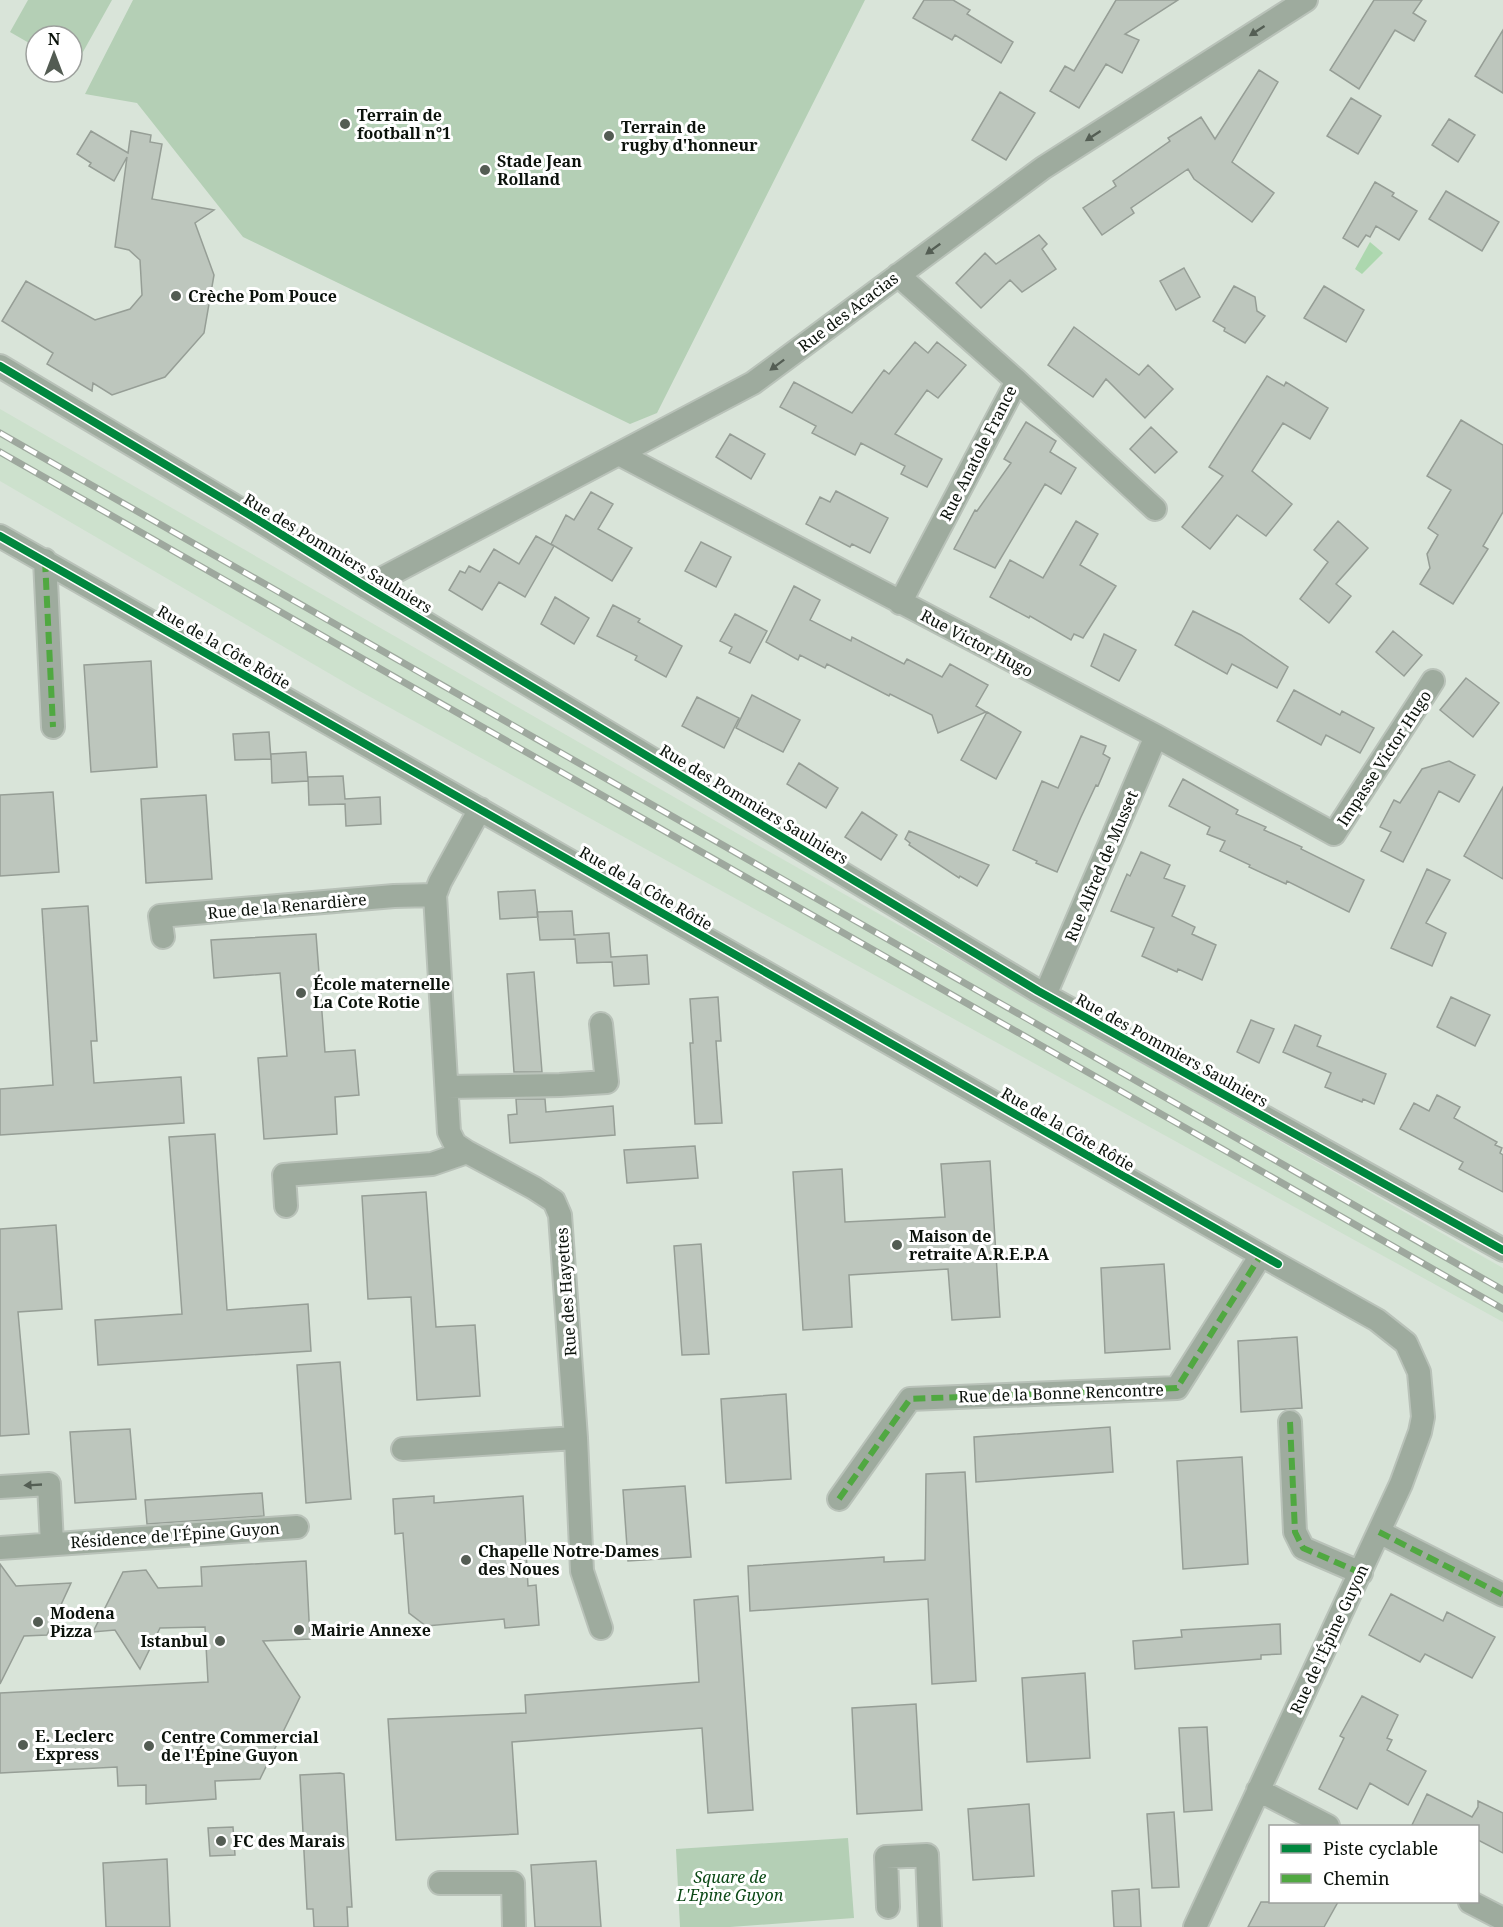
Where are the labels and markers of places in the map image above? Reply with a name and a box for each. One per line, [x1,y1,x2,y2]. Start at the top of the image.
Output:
place label: Terrain de football n°1 [357,104,451,144]
place label: Terrain de rugby d'honneur [621,116,758,156]
marker: Terrain de football n°1 [338,117,352,131]
marker: Terrain de rugby d'honneur [602,129,616,143]
place label: Stade Jean Rolland [497,150,582,190]
marker: Stade Jean Rolland [478,163,492,177]
place label: Crèche Pom Pouce [188,285,337,307]
marker: Crèche Pom Pouce [169,289,183,303]
place label: École maternelle La Cote Rotie [313,973,450,1013]
marker: École maternelle La Cote Rotie [294,986,308,1000]
place label: Maison de retraite A.R.E.P.A [909,1225,1050,1265]
marker: Maison de retraite A.R.E.P.A [890,1238,904,1252]
place label: Chapelle Notre-Dames des Noues [478,1540,659,1580]
marker: Chapelle Notre-Dames des Noues [459,1553,473,1567]
place label: Modena Pizza [50,1602,115,1642]
marker: Modena Pizza [31,1615,45,1629]
place label: Mairie Annexe [311,1619,431,1641]
marker: Mairie Annexe [292,1623,306,1637]
place label: Istanbul [140,1630,208,1652]
marker: Istanbul [213,1634,227,1648]
place label: E. Leclerc Express [35,1725,114,1765]
place label: Centre Commercial de l'Épine Guyon [161,1726,319,1766]
marker: E. Leclerc Express [16,1738,30,1752]
marker: Centre Commercial de l'Épine Guyon [142,1739,156,1753]
place label: FC des Marais [233,1830,345,1852]
marker: FC des Marais [214,1834,228,1848]

